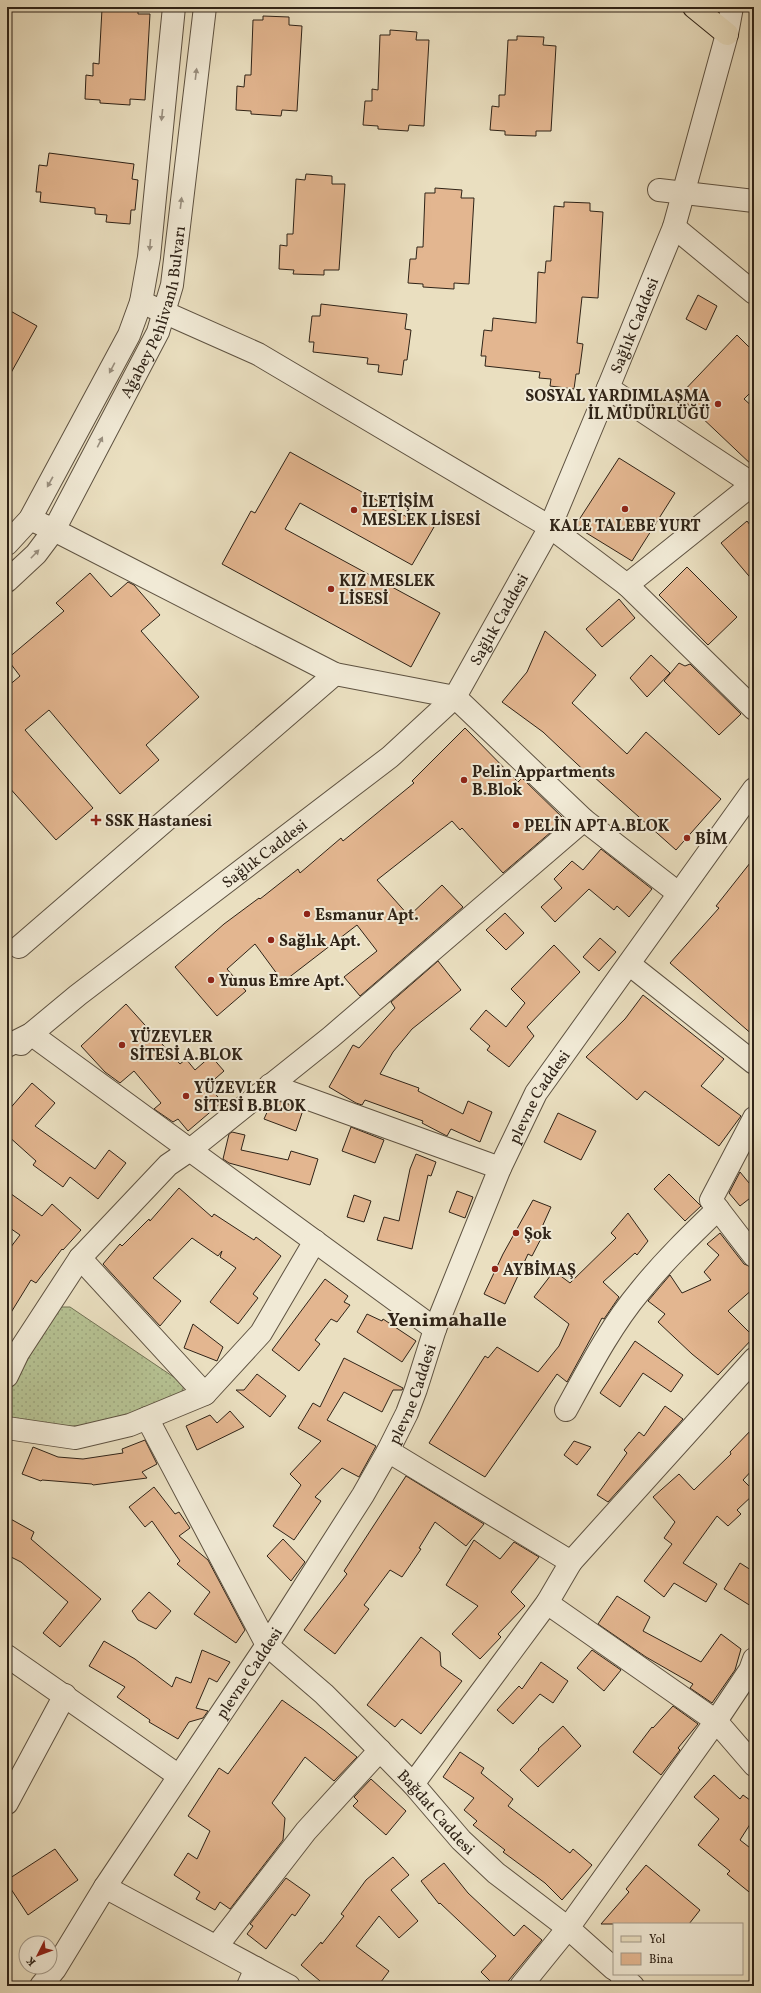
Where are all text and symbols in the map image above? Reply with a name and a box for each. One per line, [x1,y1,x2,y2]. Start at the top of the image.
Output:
one-way arrow [193,68,199,80]
one-way arrow [159,109,166,121]
one-way arrow [178,197,184,209]
street label: Ağabey Pehlivanlı Bulvarı [116,225,192,403]
one-way arrow [146,239,153,251]
street label: Sağlık Caddesi [606,274,665,377]
one-way arrow [109,362,115,373]
place label: SOSYAL YARDIMLAŞMA İL MÜDÜRLÜĞÜ [525,386,711,426]
marker: SOSYAL YARDIMLAŞMA İL MÜDÜRLÜĞÜ [713,399,723,409]
one-way arrow [97,436,103,447]
one-way arrow [47,476,53,488]
place label: İLETİŞİM MESLEK LİSESİ [362,492,481,532]
marker: KALE TALEBE YURT [620,504,630,514]
marker: İLETİŞİM MESLEK LİSESİ [349,505,359,515]
place label: KALE TALEBE YURT [549,516,701,538]
one-way arrow [31,549,40,559]
street label: Sağlık Caddesi [466,570,535,670]
place label: KIZ MESLEK LİSESİ [339,571,436,611]
marker: KIZ MESLEK LİSESİ [326,584,336,594]
place label: Pelin Appartments B.Blok [472,762,615,802]
marker: Pelin Appartments B.Blok [459,775,469,785]
place label: SSK Hastanesi [105,811,213,833]
marker: SSK Hastanesi [90,814,102,826]
street label: Sağlık Caddesi [218,815,313,894]
place label: PELİN APT A.BLOK [524,816,670,838]
marker: PELİN APT A.BLOK [511,820,521,830]
place label: BİM [695,829,728,851]
marker: BİM [682,833,692,843]
place label: Esmanur Apt. [315,905,419,927]
marker: Esmanur Apt. [302,909,312,919]
place label: Sağlık Apt. [279,931,361,953]
marker: Sağlık Apt. [266,935,276,945]
place label: Yunus Emre Apt. [219,971,345,993]
marker: Yunus Emre Apt. [206,975,216,985]
place label: YÜZEVLER SİTESİ A.BLOK [130,1027,243,1067]
marker: YÜZEVLER SİTESİ A.BLOK [117,1040,127,1050]
street label: plevne Caddesi [504,1046,576,1148]
place label: YÜZEVLER SİTESİ B.BLOK [194,1078,307,1118]
marker: YÜZEVLER SİTESİ B.BLOK [181,1091,191,1101]
place label: Şok [524,1224,552,1246]
marker: Şok [511,1228,521,1238]
place label: AYBİMAŞ [503,1260,576,1282]
marker: AYBİMAŞ [490,1264,500,1274]
district label: Yenimahalle [387,1307,507,1335]
street label: plevne Caddesi [384,1341,443,1449]
street label: plevne Caddesi [212,1623,289,1724]
street label: Bağdat Caddesi [392,1765,479,1861]
legend [613,1923,743,1975]
text: Yol [649,1932,666,1948]
north arrow [18,1935,58,1975]
text: Bina [649,1952,673,1968]
text: K [23,1953,40,1969]

